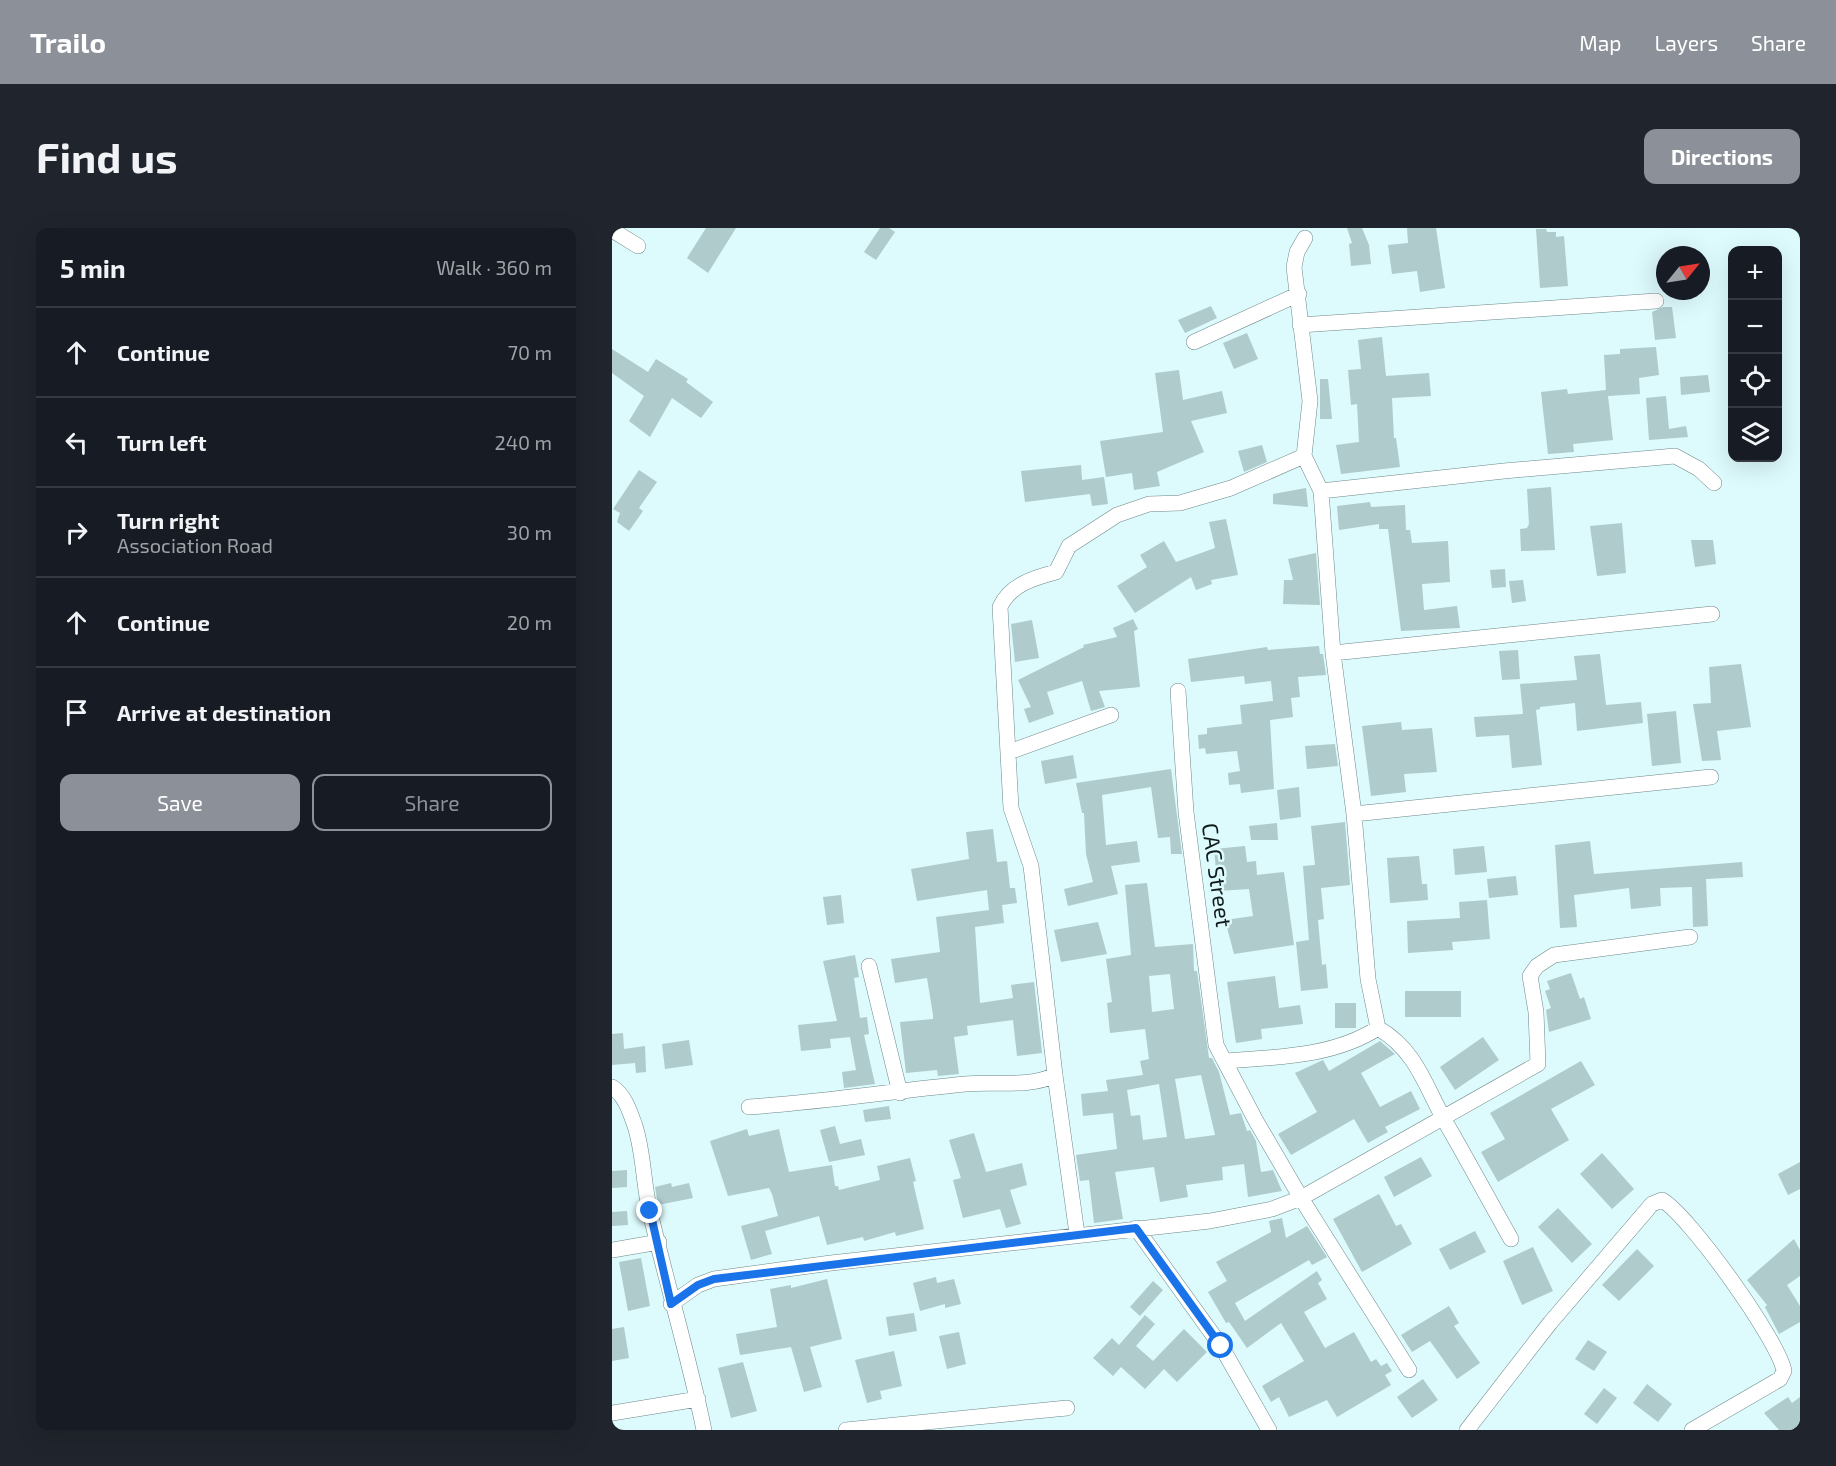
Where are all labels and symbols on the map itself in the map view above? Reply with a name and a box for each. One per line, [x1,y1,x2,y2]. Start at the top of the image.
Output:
north arrow [1656,246,1710,300]
street label: CAC Street [1198,821,1238,929]
route end [636,1197,662,1223]
route start [1207,1332,1233,1358]

